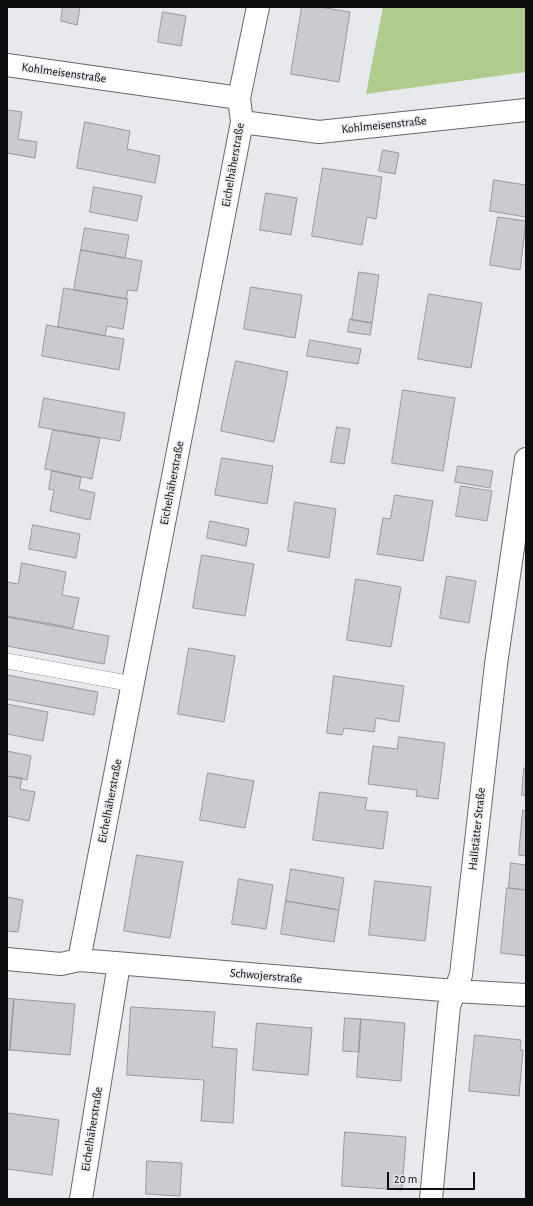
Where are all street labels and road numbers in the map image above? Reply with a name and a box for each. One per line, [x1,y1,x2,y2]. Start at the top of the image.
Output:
street label: Kohlmeisenstraße [21,60,107,86]
street label: Kohlmeisenstraße [341,113,427,137]
street label: Eichelhäherstraße [219,122,247,208]
street label: Eichelhäherstraße [157,440,187,526]
street label: Eichelhäherstraße [95,758,125,844]
street label: Hallstätter Straße [465,787,489,871]
street label: Schwojerstraße [229,966,303,986]
street label: Eichelhäherstraße [78,1086,106,1172]

